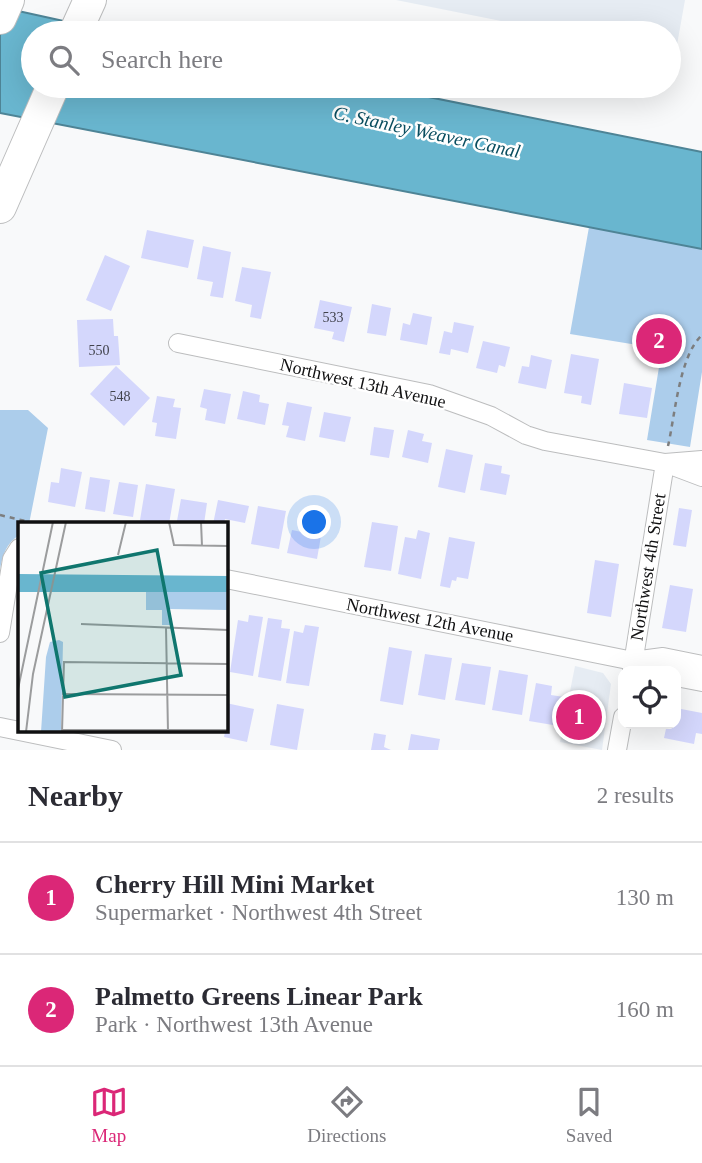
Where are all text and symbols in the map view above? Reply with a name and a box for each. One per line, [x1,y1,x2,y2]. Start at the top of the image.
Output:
search box [21,21,681,98]
icon: search [45,41,83,79]
text: Search here [101,45,223,74]
water label: C. Stanley Weaver Canal [332,102,522,162]
house number: 533 [323,310,344,325]
pin: 2 [636,315,682,367]
house number: 550 [89,343,110,358]
street label: Northwest 13th Avenue [278,354,448,412]
house number: 548 [110,389,131,404]
street label: Northwest 4th Street [626,492,670,642]
your location [297,505,331,539]
inset map [18,522,228,732]
street label: Northwest 12th Avenue [345,594,515,646]
map controls [618,666,681,729]
button: locate [618,666,681,729]
pin: 1 [556,691,602,743]
text: Nearby [28,779,123,812]
text: 2 results [597,783,674,808]
text: Cherry Hill Mini Market [95,870,374,899]
text: 1 [45,885,57,910]
text: 130 m [616,885,674,910]
text: Supermarket · Northwest 4th Street [95,900,422,925]
text: Palmetto Greens Linear Park [95,982,423,1011]
text: 2 [45,997,57,1022]
text: 160 m [616,997,674,1022]
text: Park · Northwest 13th Avenue [95,1012,373,1037]
tab: Map [90,1083,128,1147]
tab: Directions [307,1083,386,1147]
tab: Saved [566,1083,612,1147]

